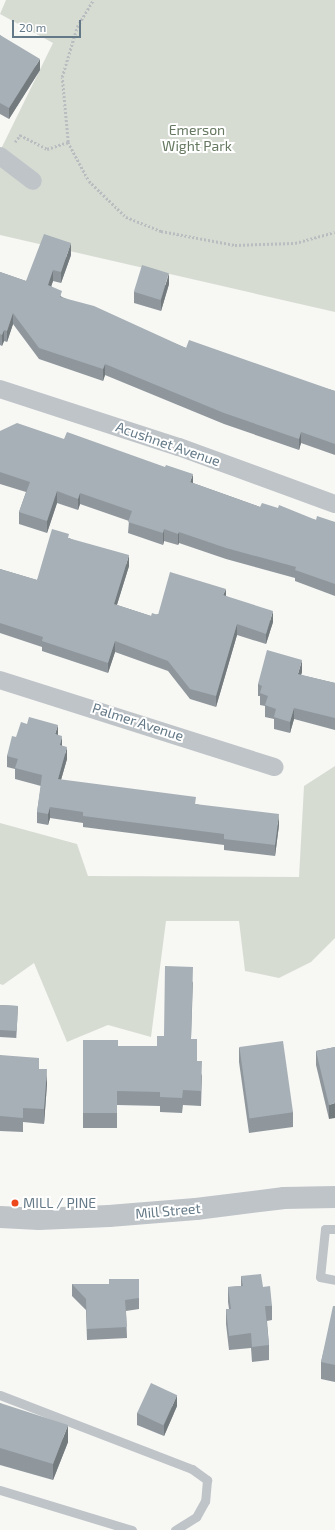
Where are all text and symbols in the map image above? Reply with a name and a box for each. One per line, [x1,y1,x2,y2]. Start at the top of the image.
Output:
scale bar [14,12,83,38]
text: 20 m [19,20,46,34]
park label: Emerson Wight Park [162,122,232,154]
street label: Acushnet Avenue [113,418,223,470]
street label: Palmer Avenue [90,699,186,745]
place label: MILL / PINE [23,1195,96,1211]
marker: MILL / PINE [10,1198,20,1208]
street label: Mill Street [134,1200,202,1222]

